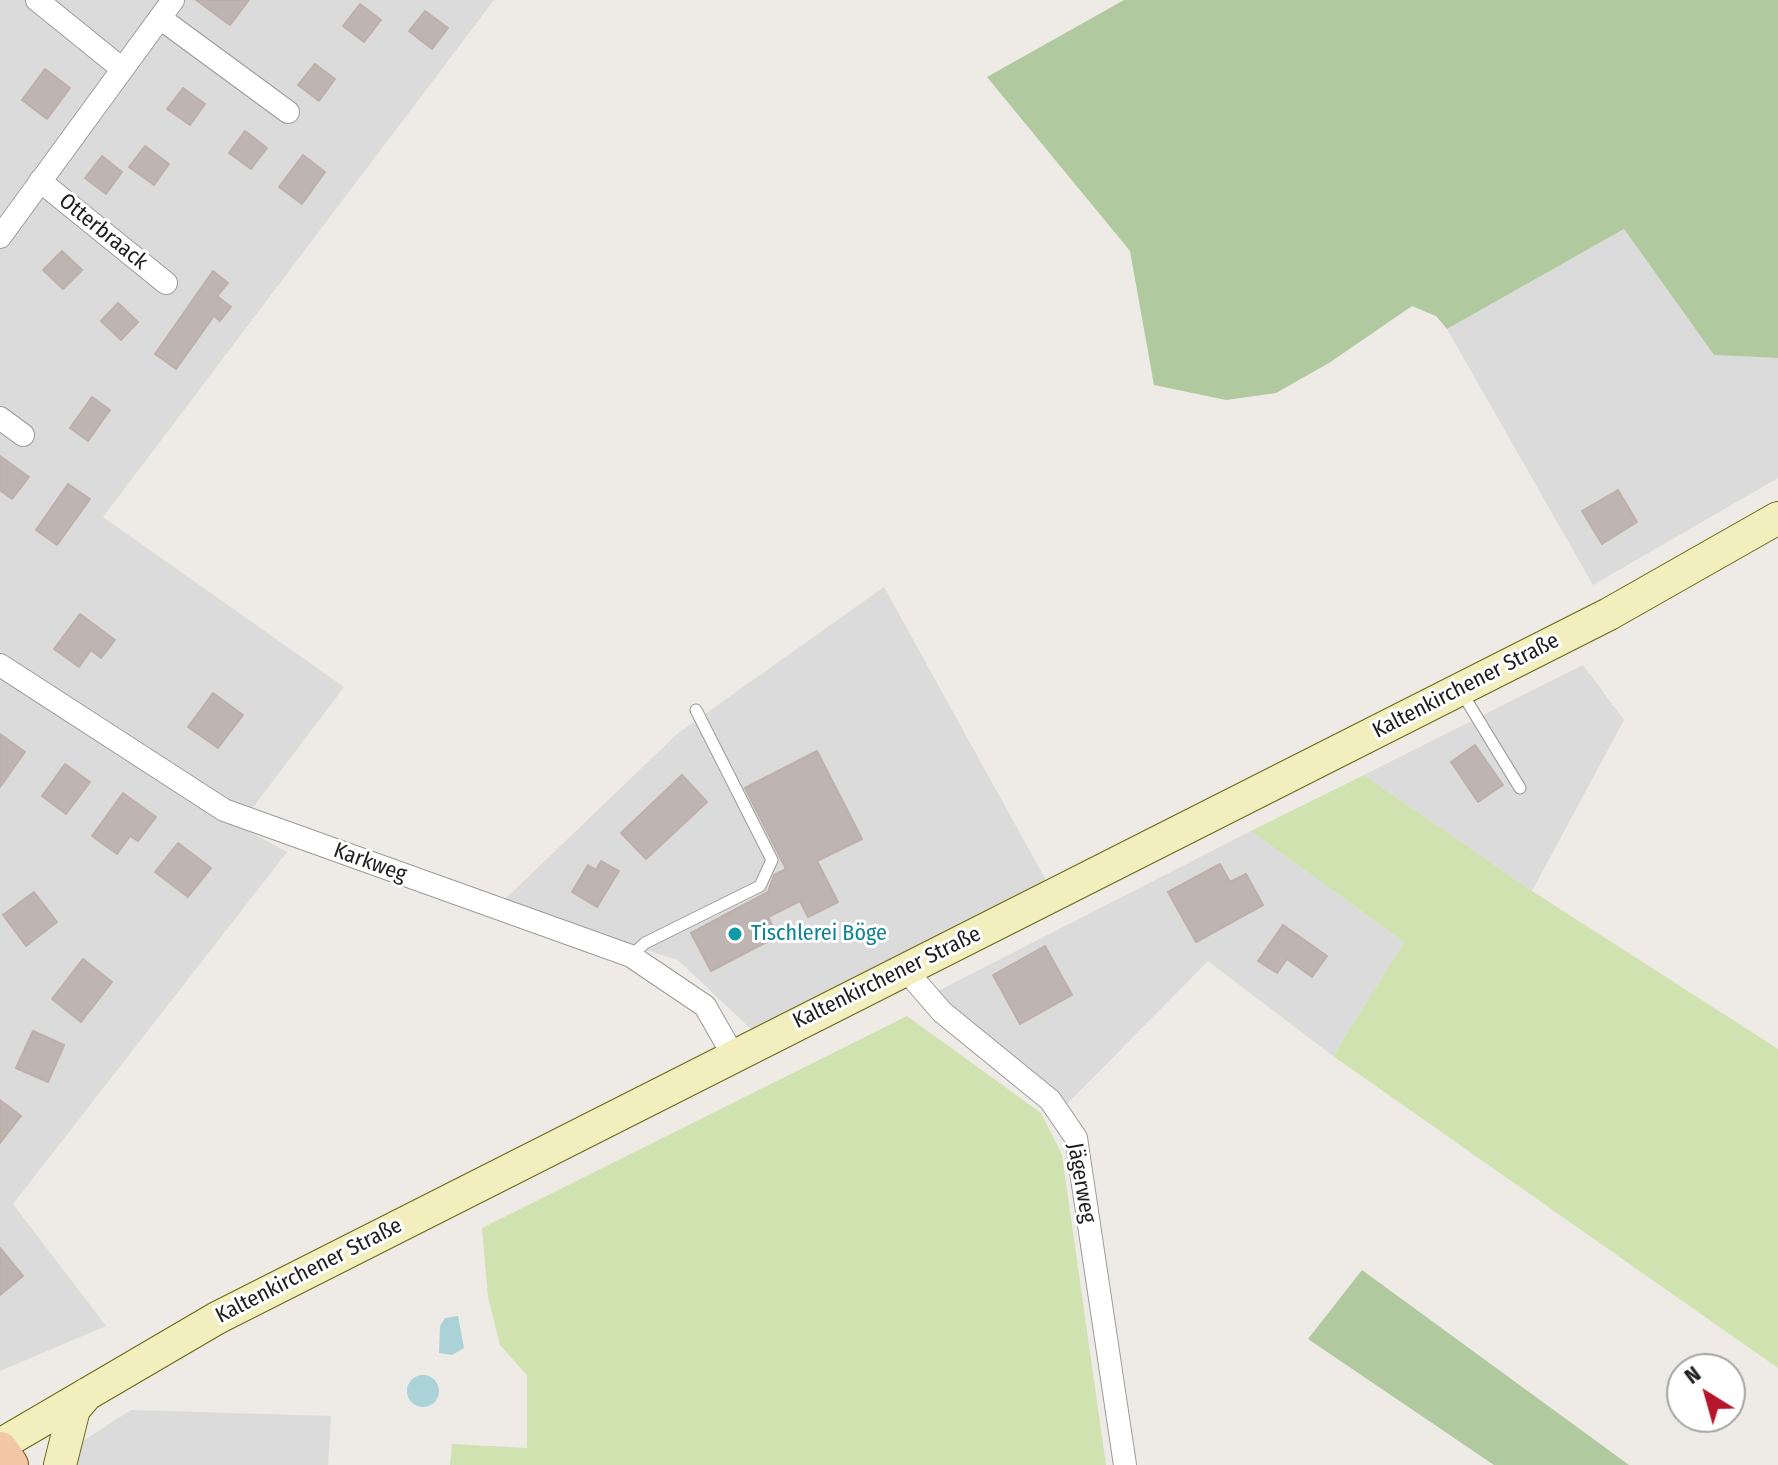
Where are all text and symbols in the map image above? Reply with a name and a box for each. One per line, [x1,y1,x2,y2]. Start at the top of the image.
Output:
street label: Otterbraack [53,188,153,276]
street label: Kaltenkirchener Straße [1368,628,1564,744]
street label: Karkweg [330,838,410,888]
place label: Tischlerei Böge [751,921,887,947]
street label: Kaltenkirchener Straße [789,921,985,1035]
marker: Tischlerei Böge [726,925,744,943]
street label: Jägerweg [1061,1141,1101,1225]
street label: Kaltenkirchener Straße [211,1213,407,1329]
north arrow [1666,1353,1746,1433]
text: N [1679,1360,1706,1390]

